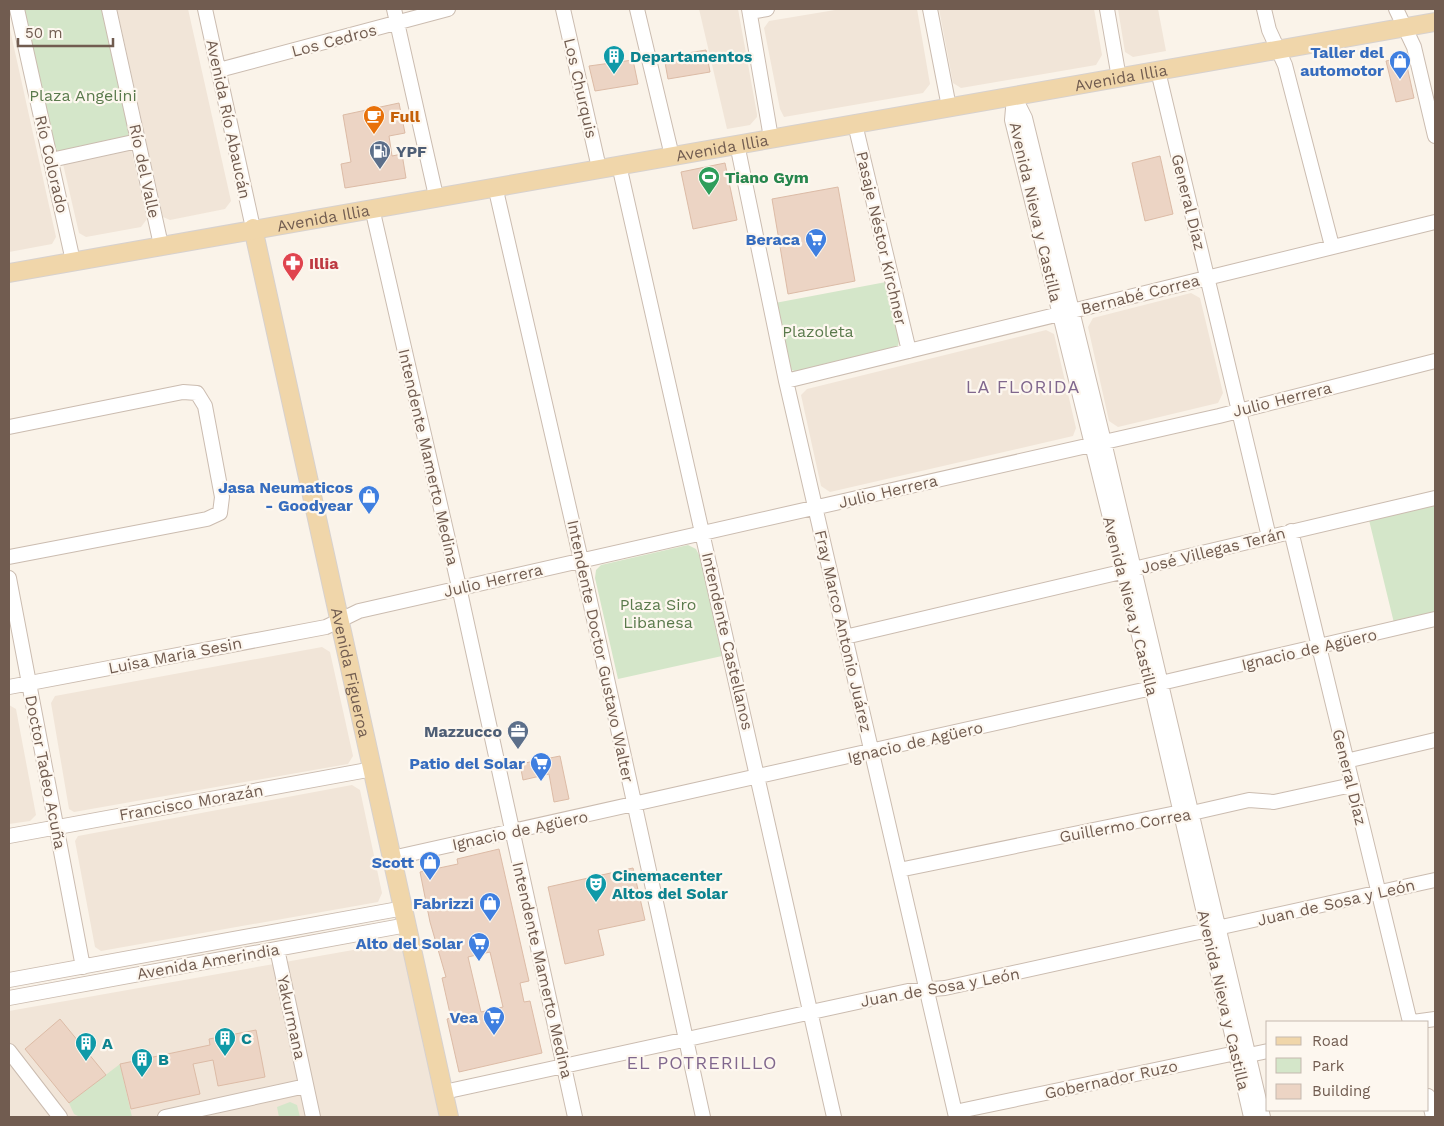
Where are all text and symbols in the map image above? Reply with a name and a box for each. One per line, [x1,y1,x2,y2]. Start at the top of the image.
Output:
scale bar [18,15,112,47]
street label: Los Cedros [289,20,379,61]
text: 50 m [25,24,62,42]
street label: Los Churquis [560,36,601,140]
street label: Avenida Río Abaucán [202,38,255,201]
place label: Taller del automotor [1300,43,1385,80]
building icon: Departamentos [602,44,626,75]
place label: Departamentos [630,47,753,66]
shop icon: Taller del automotor [1388,49,1412,80]
street label: Avenida Illia [1073,60,1169,95]
park label: Plaza Angelini [29,86,137,105]
cafe icon: Full [362,104,386,135]
place label: Full [390,107,421,126]
street label: Río Colorado [31,113,72,215]
street label: Avenida Nieva y Castilla [1006,120,1066,304]
street label: Río del Valle [125,122,164,220]
street label: Avenida Illia [674,131,770,165]
fuel station icon: YPF [368,139,392,170]
place label: YPF [396,142,427,161]
street label: Pasaje Néstor Kirchner [852,149,911,327]
street label: General Díaz [1167,152,1210,252]
sports icon: Tiano Gym [697,165,721,196]
place label: Tiano Gym [725,168,809,187]
street label: Avenida Illia [275,201,371,236]
supermarket icon: Beraca [804,227,828,258]
place label: Beraca [745,230,801,249]
pharmacy icon: Illia [281,251,305,282]
place label: Illia [309,254,339,273]
street label: Bernabé Correa [1079,271,1201,318]
park label: Plazoleta [782,322,854,341]
street label: Intendente Mamerto Medina [394,347,463,567]
district label: LA FLORIDA [966,376,1080,397]
street label: Julio Herrera [1231,378,1334,421]
street label: Julio Herrera [837,471,940,512]
place label: Jasa Neumaticos - Goodyear [218,478,353,515]
shop icon: Jasa Neumaticos - Goodyear [357,484,381,515]
street label: Avenida Nieva y Castilla [1099,514,1162,698]
street label: Intendente Doctor Gustavo Walter [563,518,638,785]
street label: José Villegas Terán [1139,523,1287,578]
street label: Fray Marco Antonio Juárez [811,528,876,734]
street label: Intendente Castellanos [698,550,757,732]
street label: Julio Herrera [442,560,545,601]
park label: Plaza Siro Libanesa [620,595,696,632]
street label: Avenida Figueroa [327,606,374,739]
street label: Ignacio de Agüero [1240,625,1379,674]
street label: Luisa Maria Sesin [107,633,244,678]
street label: Doctor Tadeo Acuña [21,693,70,851]
street label: Ignacio de Agüero [846,718,985,767]
office icon: Mazzucco [506,719,530,750]
place label: Mazzucco [424,722,502,741]
street label: General Díaz [1328,727,1371,827]
supermarket icon: Patio del Solar [529,751,553,782]
place label: Patio del Solar [409,754,525,773]
street label: Francisco Morazán [118,780,265,825]
street label: Guillermo Correa [1058,805,1192,846]
street label: Ignacio de Agüero [450,807,590,854]
shop icon: Scott [418,850,442,881]
place label: Scott [372,853,414,872]
street label: Intendente Mamerto Medina [508,860,577,1080]
place label: Cinemacenter Altos del Solar [612,866,728,903]
theatre icon: Cinemacenter Altos del Solar [584,872,608,903]
street label: Juan de Sosa y León [1255,875,1417,930]
shop icon: Fabrizzi [478,891,502,922]
place label: Fabrizzi [413,894,474,913]
street label: Avenida Nieva y Castilla [1194,908,1254,1092]
supermarket icon: Alto del Solar [467,931,491,962]
place label: Alto del Solar [356,934,463,953]
street label: Avenida Amerindia [135,940,281,983]
street label: Juan de Sosa y León [859,964,1021,1011]
street label: Yakurmana [273,973,310,1061]
supermarket icon: Vea [482,1005,506,1036]
place label: Vea [449,1008,479,1027]
legend [1266,1021,1429,1111]
building icon: C [213,1026,237,1057]
place label: C [241,1029,252,1048]
building icon: A [74,1031,98,1062]
text: Road [1312,1032,1349,1050]
place label: A [102,1034,113,1053]
building icon: B [130,1047,154,1078]
place label: B [158,1050,169,1069]
district label: EL POTRERILLO [626,1052,778,1073]
street label: Gobernador Ruzo [1043,1056,1179,1103]
text: Park [1312,1057,1345,1075]
text: Building [1312,1082,1370,1100]

